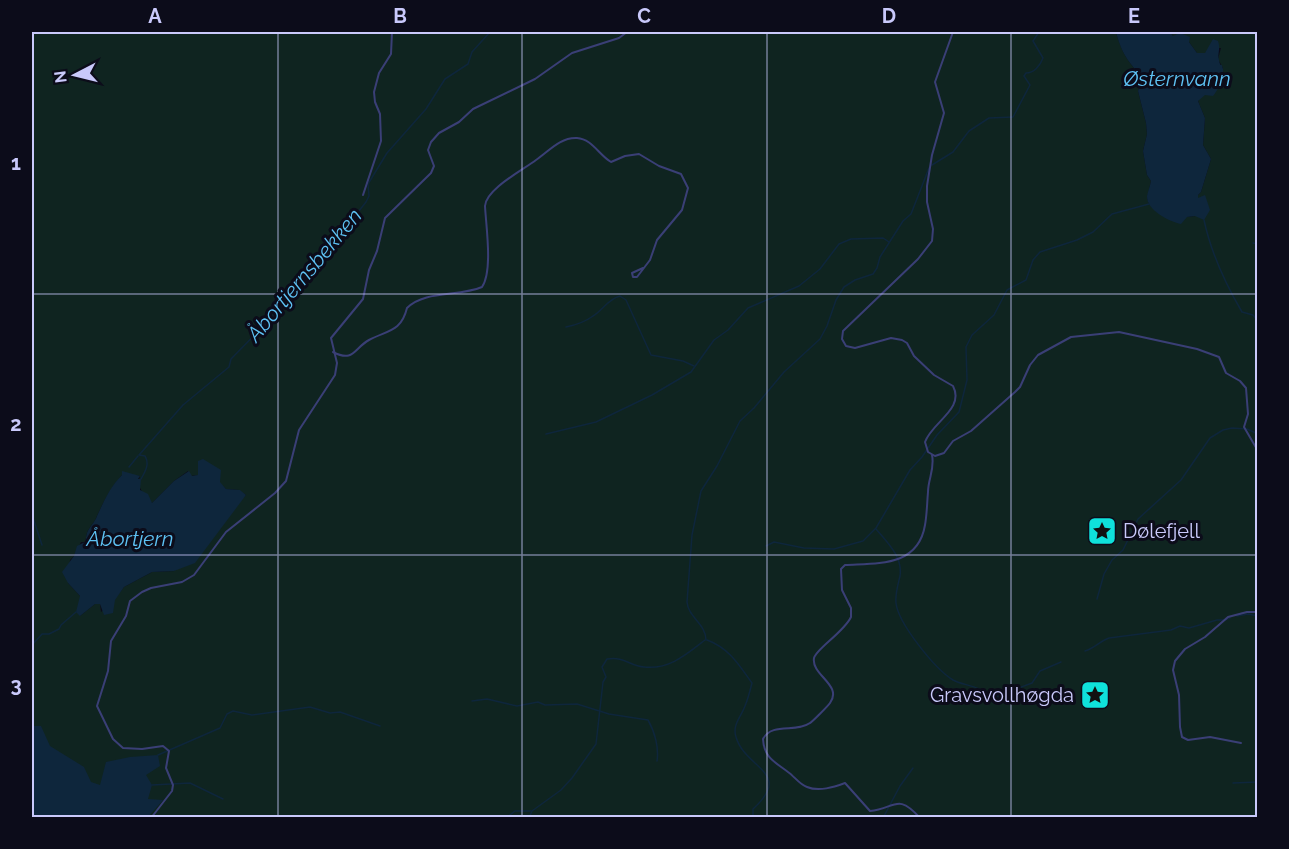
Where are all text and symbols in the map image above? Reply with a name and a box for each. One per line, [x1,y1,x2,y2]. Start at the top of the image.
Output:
text: A [148,4,162,28]
text: B [393,4,407,28]
text: C [637,4,651,28]
text: D [882,4,896,28]
text: E [1128,4,1140,28]
north arrow [45,45,105,105]
water label: Østernvann [1123,66,1231,91]
text: N [50,70,71,84]
text: 1 [11,151,21,175]
water label: Åbortjernsbekken [241,203,367,347]
text: 2 [10,412,22,436]
place icon: Dølefjell [1086,515,1118,547]
place label: Dølefjell [1123,519,1201,543]
water label: Åbortjern [86,526,173,551]
text: 3 [10,673,22,697]
place icon: Gravsvollhøgda [1079,679,1111,711]
place label: Gravsvollhøgda [930,683,1074,707]

